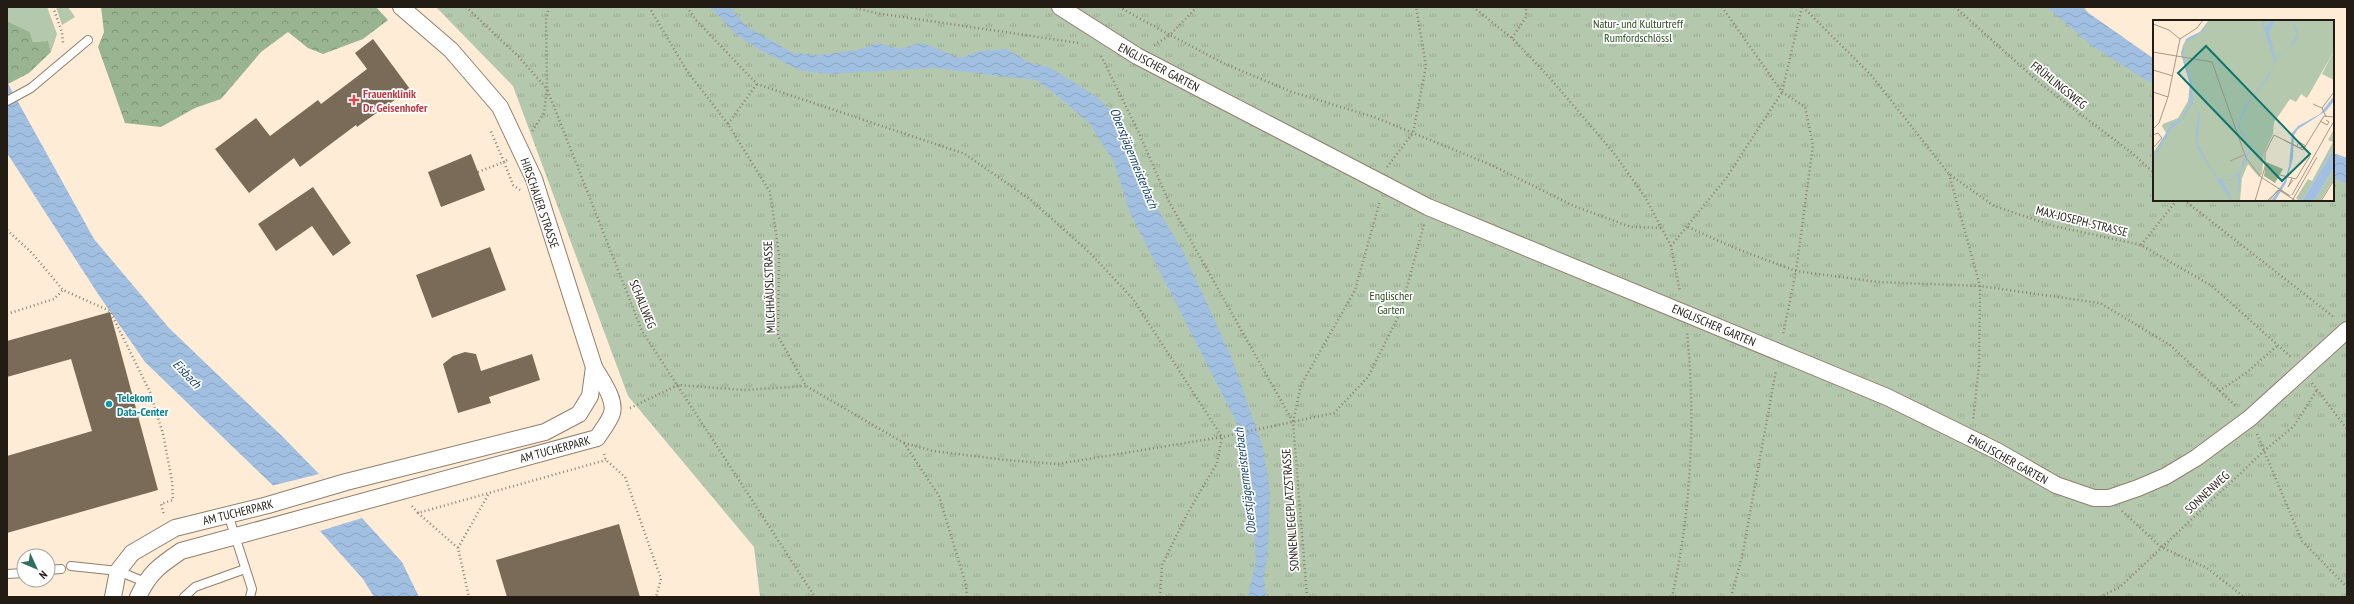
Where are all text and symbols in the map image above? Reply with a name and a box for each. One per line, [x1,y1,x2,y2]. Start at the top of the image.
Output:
park label: Natur- und Kulturtreff Rumfordschlössl [1593,16,1684,45]
inset map [2153,20,2334,201]
street label: ENGLISCHER GARTEN [1116,39,1202,95]
street label: FRÜHLINGSWEG [2028,58,2090,112]
place label: Frauenklinik Dr. Geisenhofer [363,86,428,115]
marker: Frauenklinik Dr. Geisenhofer [348,94,360,106]
water label: Oberstjägermeisterbach [1106,105,1162,212]
street label: HIRSCHAUER STRASSE [518,156,562,250]
street label: MAX-JOSEPH-STRASSE [2035,202,2129,240]
street label: MILCHHÄUSLSTRASSE [760,241,778,333]
street label: SCHALLWEG [626,278,660,331]
park label: Englischer Garten [1370,288,1413,317]
street label: ENGLISCHER GARTEN [1670,301,1758,349]
water label: Eisbach [169,356,206,393]
place label: Telekom Data-Center [117,390,169,419]
marker: Telekom Data-Center [104,399,114,409]
water label: Oberstjägermeisterbach [1230,426,1260,535]
street label: ENGLISCHER GARTEN [1965,431,2051,487]
street label: AM TUCHERPARK [518,432,592,466]
street label: SONNENLIEGEPLATZSTRASSE [1278,448,1302,572]
street label: SONNENWEG [2182,468,2232,516]
street label: AM TUCHERPARK [201,496,275,528]
north arrow [16,548,56,588]
text: N [36,568,50,582]

